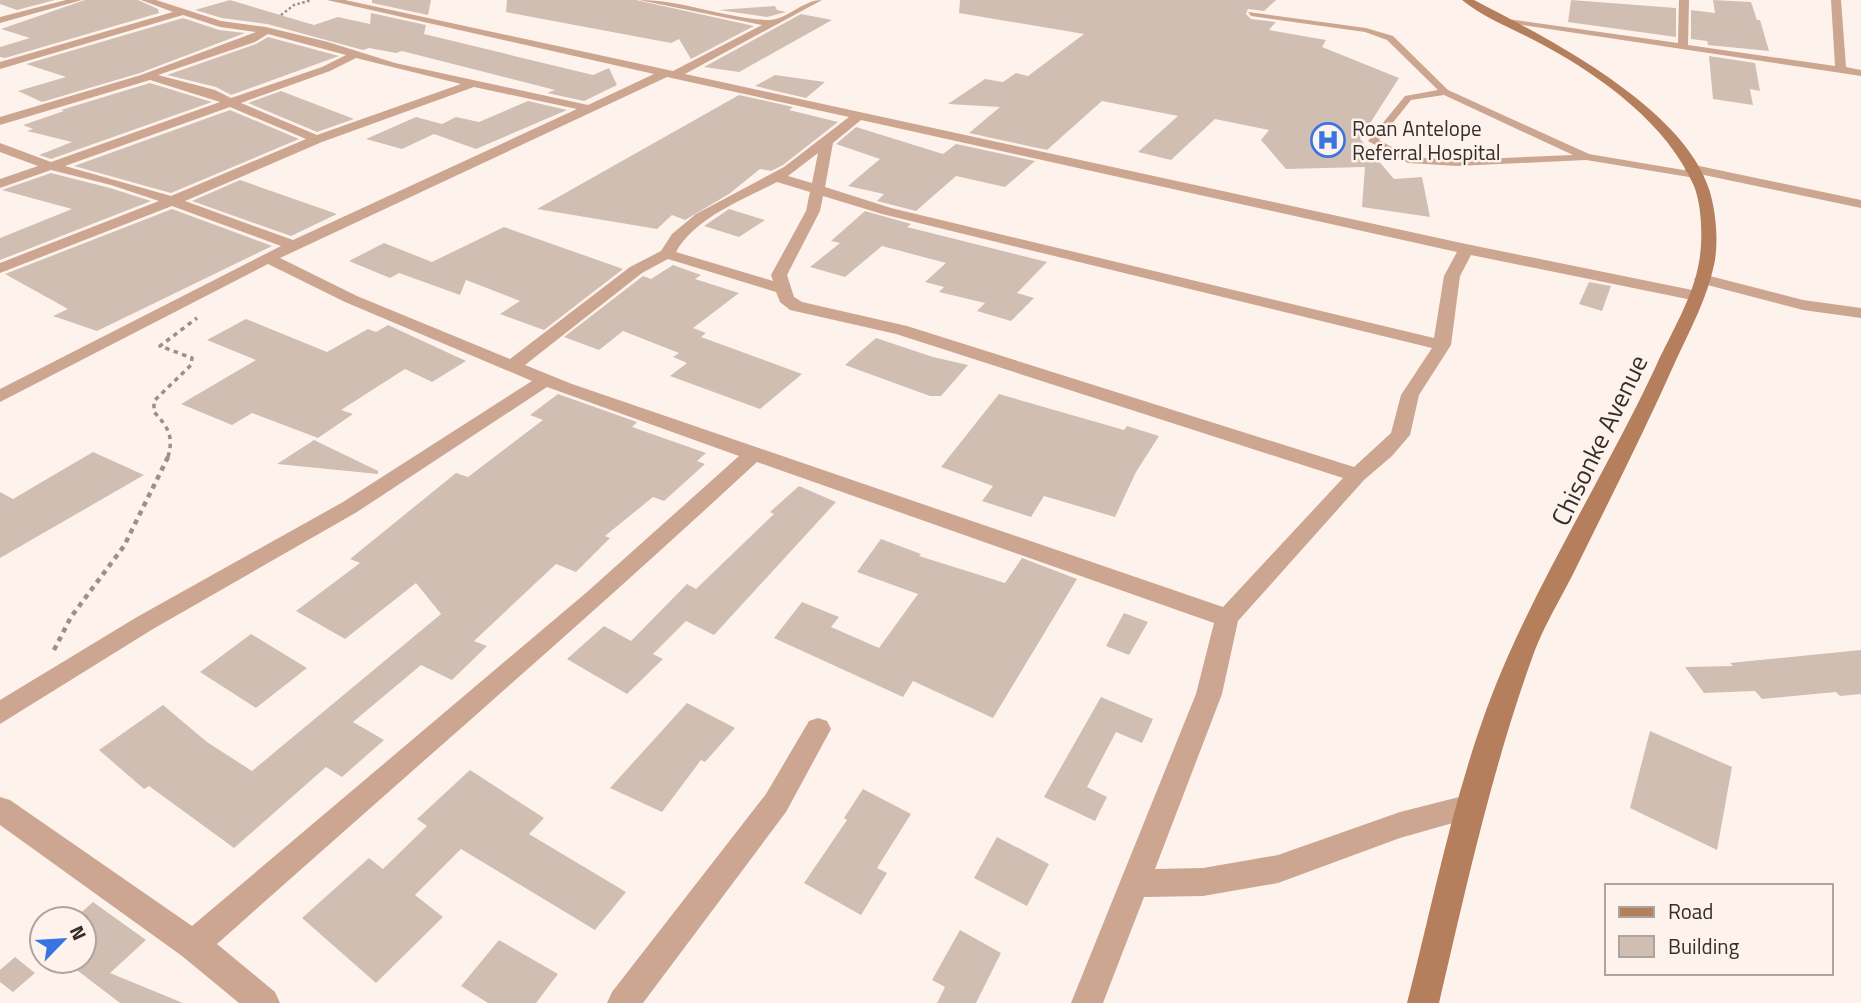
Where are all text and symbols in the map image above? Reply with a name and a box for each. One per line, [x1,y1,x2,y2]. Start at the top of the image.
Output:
place label: Roan Antelope Referral Hospital [1352,112,1501,168]
hospital icon: Roan Antelope Referral Hospital [1309,121,1347,159]
street label: Chisonke Avenue [1541,348,1657,532]
legend [1605,884,1833,975]
text: Road [1668,895,1713,927]
north arrow [28,905,98,975]
text: N [63,921,95,945]
text: Building [1668,930,1740,962]

